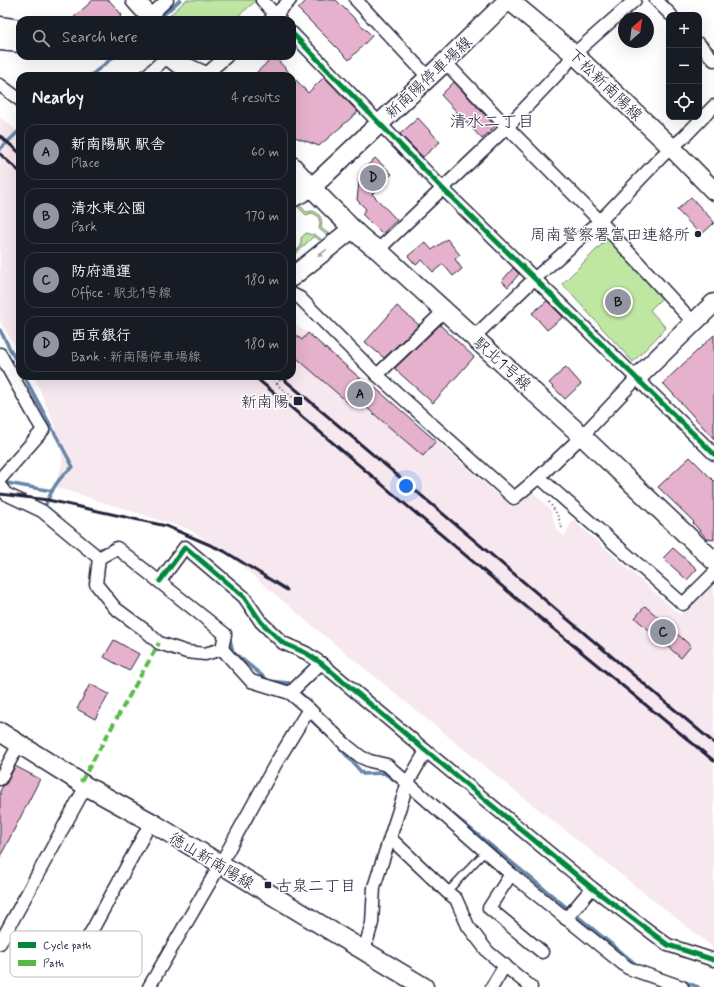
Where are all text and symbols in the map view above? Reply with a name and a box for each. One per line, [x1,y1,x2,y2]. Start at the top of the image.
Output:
north arrow [618,12,654,48]
map controls [666,12,702,120]
button: + [666,12,702,48]
search box [16,16,296,60]
icon: search [30,27,52,49]
text: Search here [62,28,138,48]
street label: 新南陽停車場線 [381,32,477,124]
street label: 下松新南陽線 [563,44,647,126]
button: − [666,48,702,84]
button: locate [666,84,702,120]
text: Nearby [32,87,84,109]
text: 4 results [231,90,280,107]
district label: 清水二丁目 [450,111,535,133]
text: 新南陽駅 駅舎 [71,135,165,155]
text: A [42,144,50,161]
text: 60 m [251,144,279,161]
text: Place [71,155,100,172]
pin: D [360,163,386,193]
text: 清水東公園 [71,199,146,219]
text: B [42,208,50,225]
text: 170 m [245,208,279,225]
text: Park [71,219,97,236]
place label: 周南警察署富田連絡所 [530,225,690,246]
marker: 周南警察署富田連絡所 [693,229,703,239]
one-way arrow [317,248,328,257]
text: 防府通運 [71,262,131,282]
text: C [41,272,51,289]
text: 180 m [244,272,279,289]
text: Office · 駅北1号線 [71,285,171,302]
pin: B [605,287,631,317]
text: 西京銀行 [71,326,131,346]
street label: 駅北1号線 [469,333,535,396]
text: D [42,336,50,353]
text: 180 m [244,336,279,353]
text: Bank · 新南陽停車場線 [71,349,201,366]
pin: A [347,379,373,409]
place label: 新南陽 [241,392,289,413]
marker: 新南陽 [292,395,304,407]
your location [396,476,416,496]
pin: C [650,617,676,647]
street label: 徳山新南陽線 [165,828,258,895]
place label: 古泉二丁目 [276,876,356,897]
marker: 古泉二丁目 [263,880,273,890]
legend [10,931,142,977]
text: Cycle path [43,939,91,953]
text: Path [43,957,64,971]

